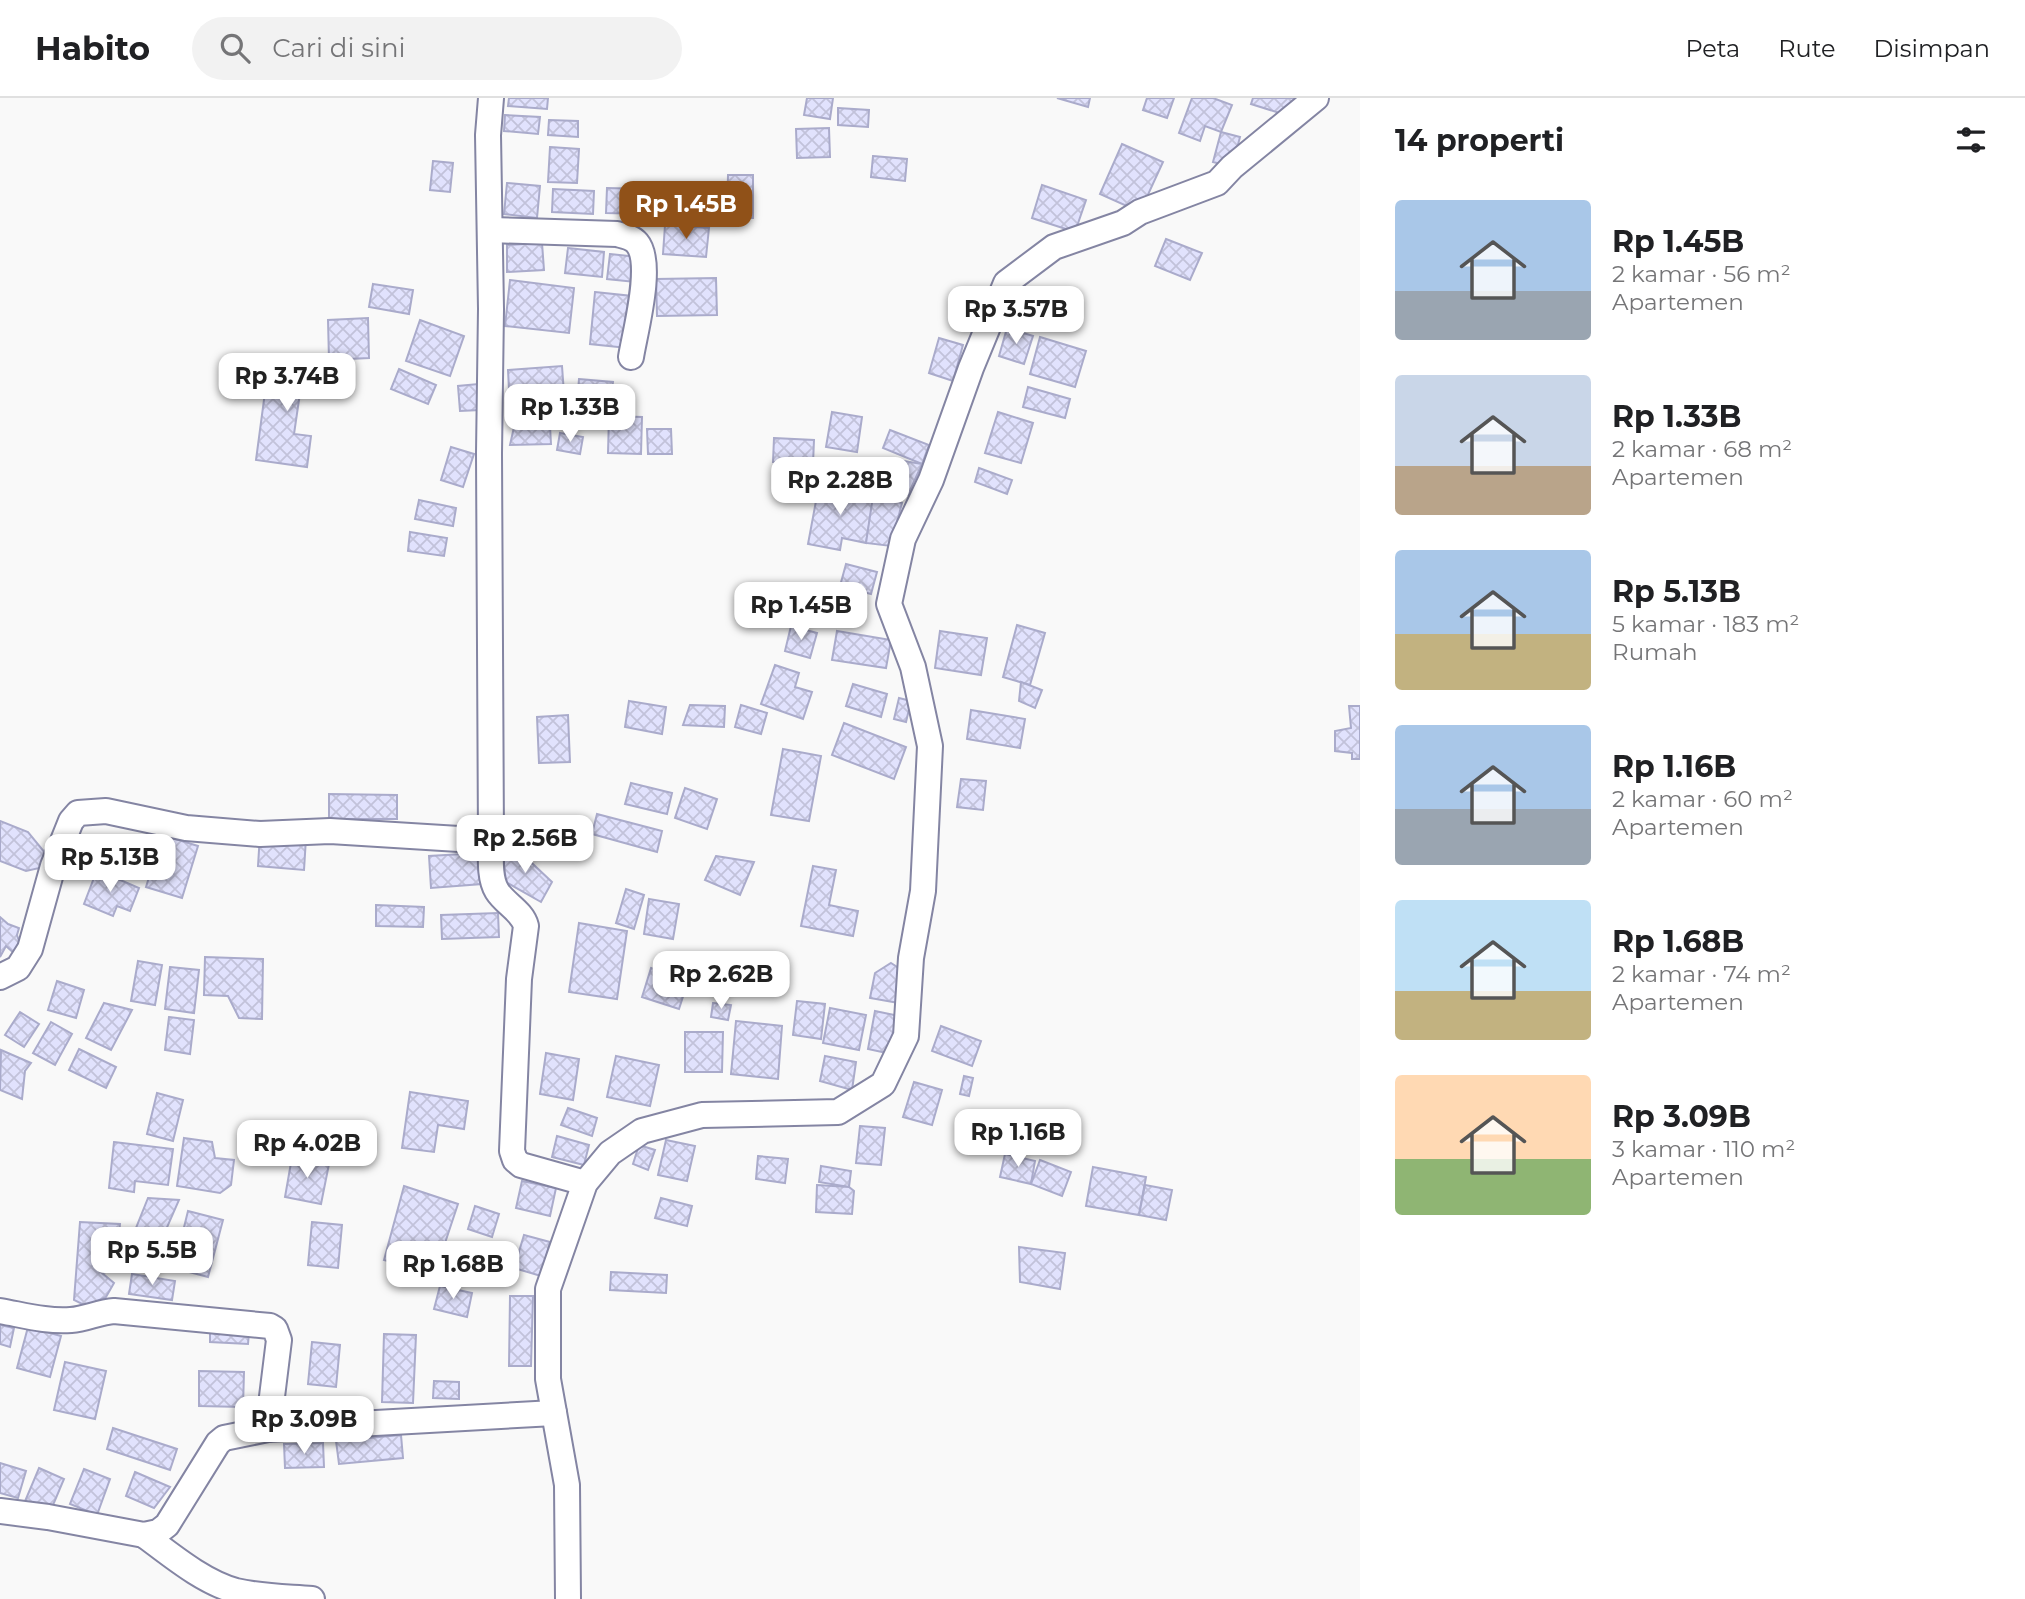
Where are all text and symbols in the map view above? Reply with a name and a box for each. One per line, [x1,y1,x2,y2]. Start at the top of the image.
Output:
search box [192,17,682,80]
text: Habito [35,28,150,68]
icon: search [216,29,254,67]
text: Cari di sini [272,32,405,64]
text: Peta [1685,34,1740,63]
text: Rute [1778,34,1836,63]
text: Disimpan [1874,34,1990,63]
icon: filters [1952,121,1990,159]
text: 14 properti [1395,122,1564,159]
pin: Rp 1.45B [614,181,758,241]
text: Rp 1.45B [635,190,737,218]
text: Rp 1.45B [1612,223,1744,260]
icon: home [1451,228,1535,312]
text: 2 kamar · 56 m² [1612,260,1791,288]
pin: Rp 3.57B [944,286,1088,346]
text: Apartemen [1612,288,1744,316]
text: Rp 3.57B [964,295,1068,323]
pin: Rp 3.74B [215,354,359,413]
text: Rp 3.74B [235,362,339,390]
pin: Rp 1.33B [498,384,642,444]
text: Rp 1.33B [520,393,620,421]
text: Rp 1.33B [1612,398,1741,435]
icon: home [1451,403,1535,487]
text: 2 kamar · 68 m² [1612,435,1792,463]
pin: Rp 2.28B [768,458,912,517]
text: Apartemen [1612,463,1744,491]
text: Rp 2.28B [787,466,893,494]
text: Rp 5.13B [1612,573,1741,610]
icon: home [1451,578,1535,662]
pin: Rp 1.45B [729,582,873,642]
text: Rp 1.45B [750,591,852,619]
text: 5 kamar · 183 m² [1612,610,1799,638]
text: Rumah [1612,638,1698,666]
text: Rp 1.16B [1612,748,1736,785]
icon: home [1451,753,1535,837]
text: 2 kamar · 60 m² [1612,785,1793,813]
text: Apartemen [1612,813,1744,841]
pin: Rp 2.56B [453,816,597,875]
text: Rp 2.56B [472,824,578,852]
pin: Rp 5.13B [38,834,182,894]
text: Rp 5.13B [61,843,159,871]
text: Rp 1.68B [1612,923,1744,960]
icon: home [1451,928,1535,1012]
pin: Rp 2.62B [649,951,793,1011]
text: Rp 2.62B [669,960,773,988]
text: 2 kamar · 74 m² [1612,960,1791,988]
text: Apartemen [1612,988,1744,1016]
text: Rp 3.09B [1612,1098,1751,1135]
icon: home [1451,1103,1535,1187]
pin: Rp 1.16B [946,1110,1090,1169]
text: Rp 1.16B [970,1118,1066,1146]
pin: Rp 4.02B [235,1121,379,1180]
text: Rp 4.02B [253,1129,361,1157]
text: 3 kamar · 110 m² [1612,1135,1795,1163]
text: Apartemen [1612,1163,1744,1191]
pin: Rp 5.5B [87,1228,217,1287]
text: Rp 5.5B [107,1236,197,1264]
pin: Rp 1.68B [381,1242,525,1301]
text: Rp 1.68B [402,1250,504,1278]
pin: Rp 3.09B [232,1396,376,1456]
text: Rp 3.09B [251,1405,357,1433]

